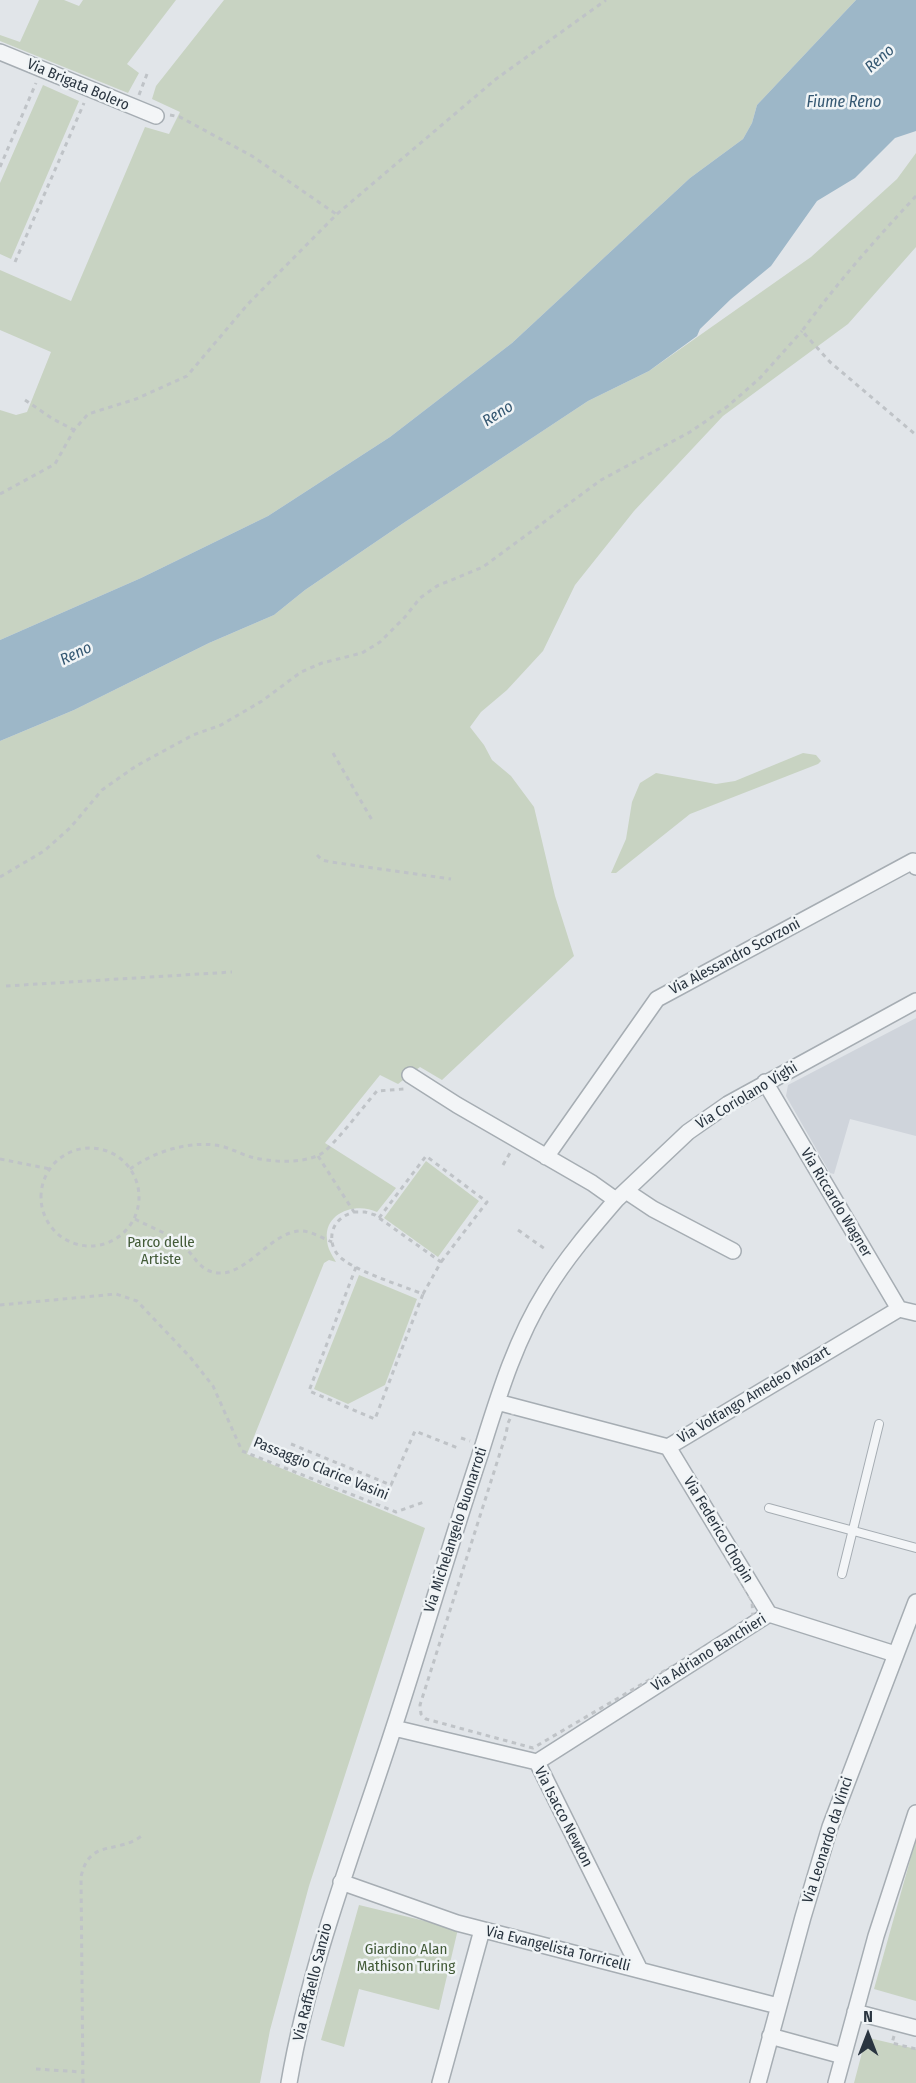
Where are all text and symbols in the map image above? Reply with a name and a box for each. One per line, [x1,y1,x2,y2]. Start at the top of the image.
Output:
water label: Reno [861,41,899,77]
street label: Via Brigata Bolero [24,55,132,115]
water label: Fiume Reno [807,93,881,113]
water label: Reno [479,397,517,431]
water label: Reno [57,638,95,670]
street label: Via Alessandro Scorzoni [667,915,803,999]
street label: Via Coriolano Vighi [693,1059,801,1133]
street label: Via Riccardo Wagner [796,1145,876,1261]
park label: Parco delle Artiste [127,1234,195,1269]
street label: Via Volfango Amedeo Mozart [675,1342,833,1448]
street label: Passaggio Clarice Vasini [251,1434,391,1504]
street label: Via Michelangelo Buonarroti [421,1445,491,1615]
street label: Via Federico Chopin [679,1474,757,1586]
street label: Via Adriano Banchieri [648,1610,770,1696]
street label: Via Isacco Newton [530,1764,596,1870]
street label: Via Leonardo da Vinci [799,1775,857,1905]
street label: Via Raffaello Sanzio [290,1921,336,2043]
street label: Via Evangelista Torricelli [484,1922,632,1976]
park label: Giardino Alan Mathison Turing [357,1941,455,1976]
north arrow [838,2005,898,2065]
text: N [863,2007,873,2026]

